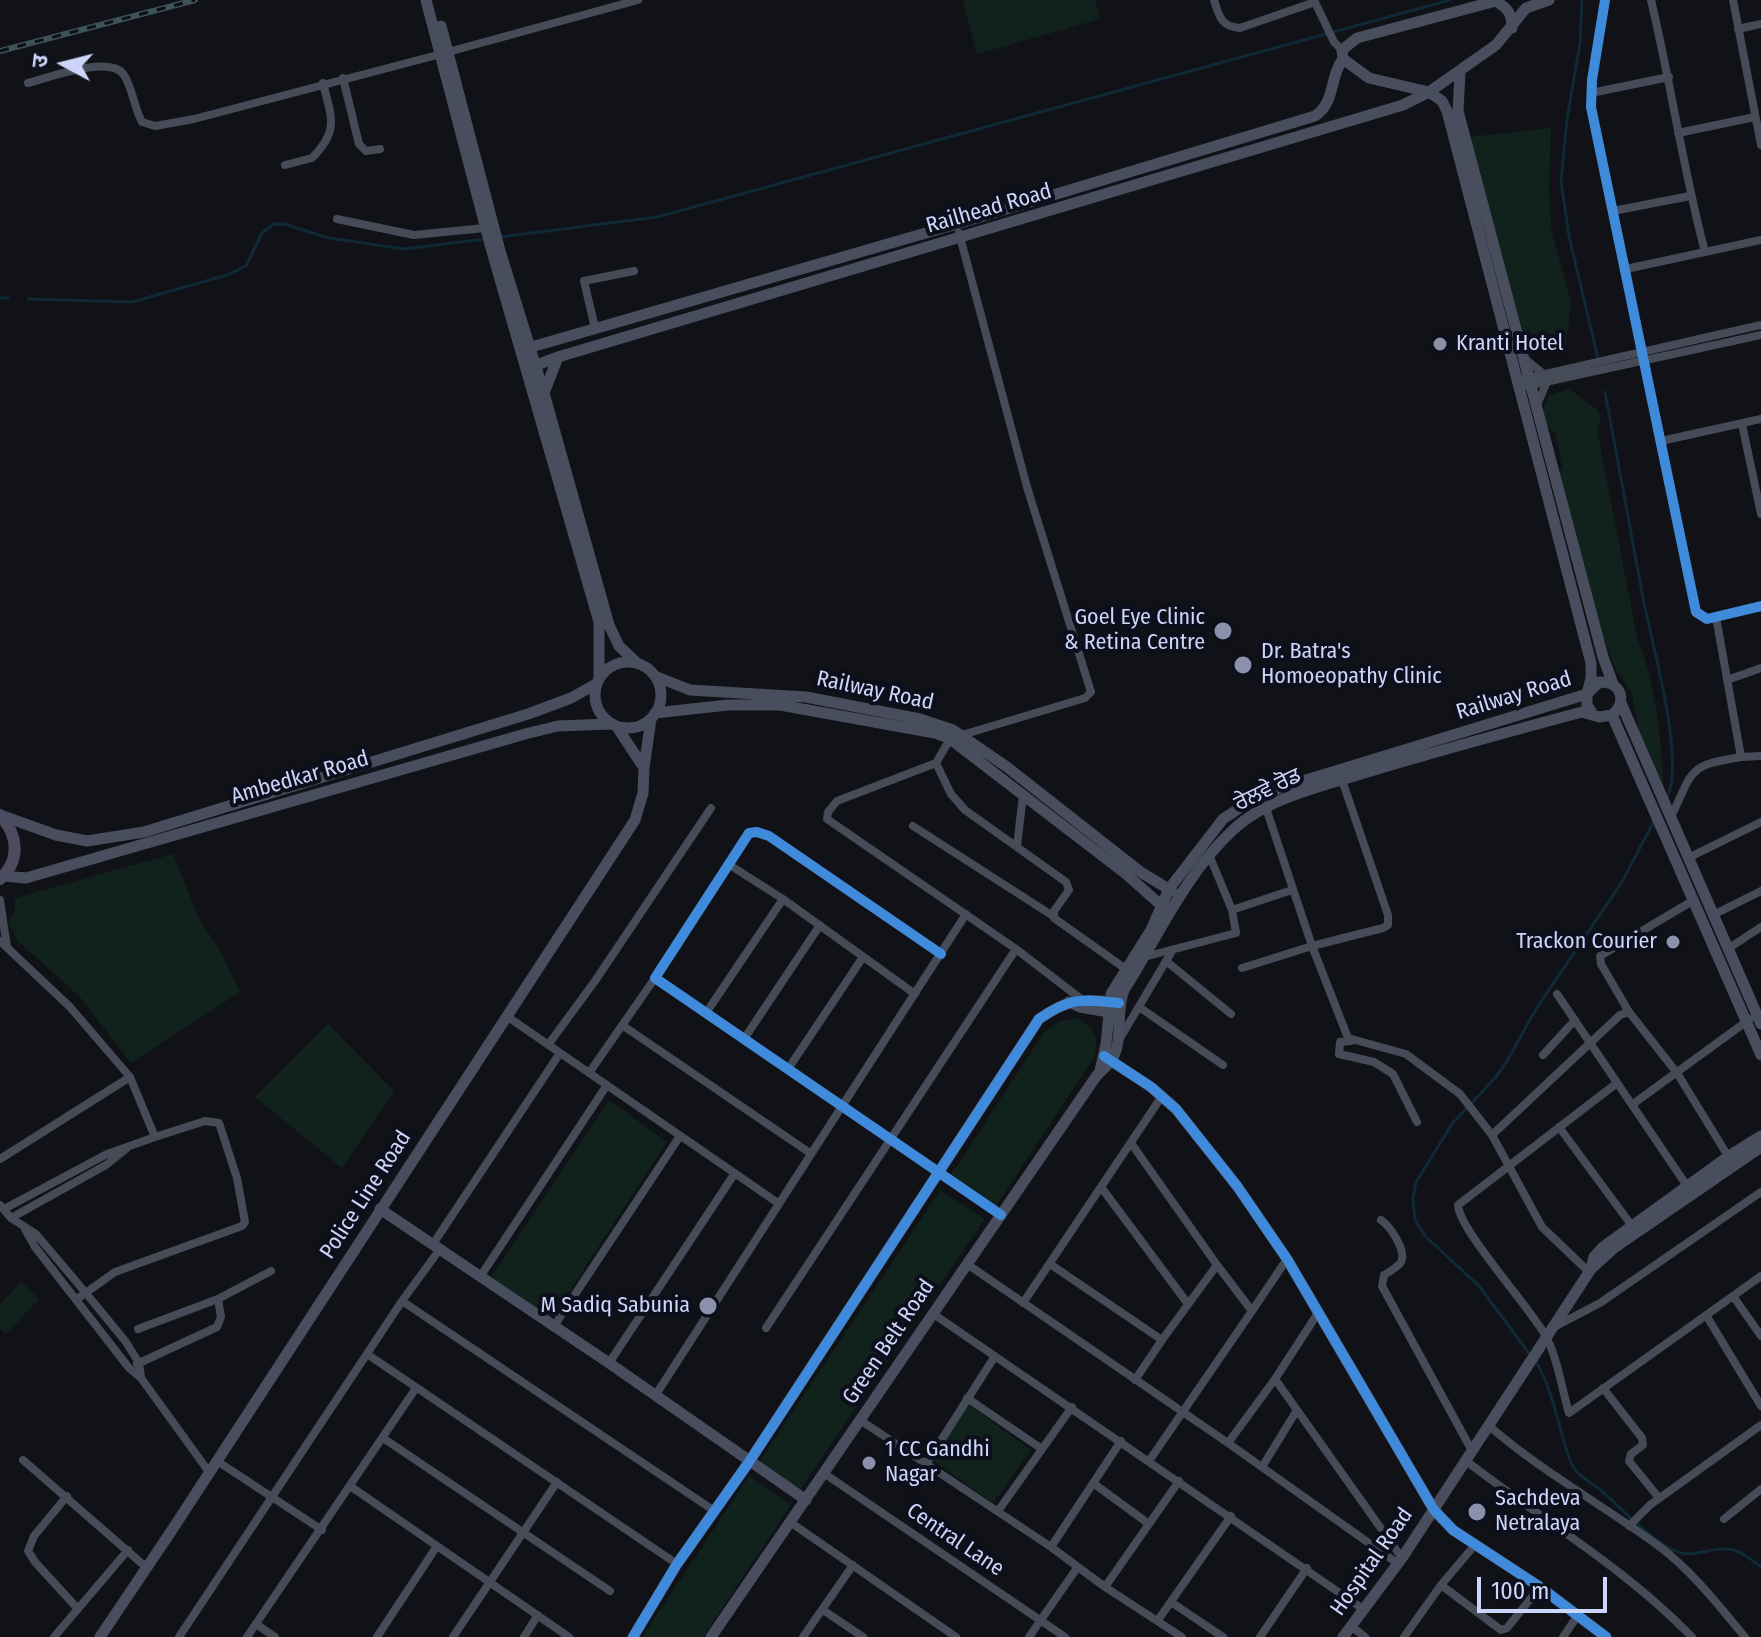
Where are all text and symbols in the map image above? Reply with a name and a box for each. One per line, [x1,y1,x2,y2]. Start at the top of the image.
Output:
north arrow [24,24,104,104]
text: उ [25,53,54,69]
street label: Railhead Road [923,178,1055,240]
place label: Kranti Hotel [1456,331,1563,357]
marker: Kranti Hotel [1431,335,1449,353]
place label: Goel Eye Clinic & Retina Centre [1064,605,1205,656]
marker: Goel Eye Clinic & Retina Centre [1212,620,1234,642]
place label: Dr. Batra's Homoeopathy Clinic [1261,639,1442,690]
marker: Dr. Batra's Homoeopathy Clinic [1232,654,1254,676]
street label: Railway Road [814,666,936,716]
street label: Railway Road [1453,666,1575,726]
street label: Ambedkar Road [228,746,372,810]
street label: ਰੇਲਵੇ ਰੋਡ [1230,763,1306,817]
place label: Trackon Courier [1516,929,1657,955]
marker: Trackon Courier [1664,933,1682,951]
street label: Police Line Road [315,1126,417,1264]
street label: Green Belt Road [838,1275,940,1409]
place label: M Sadiq Sabunia [540,1293,690,1319]
marker: M Sadiq Sabunia [697,1295,719,1317]
place label: 1 CC Gandhi Nagar [885,1437,990,1488]
marker: 1 CC Gandhi Nagar [860,1454,878,1472]
place label: Sachdeva Netralaya [1495,1486,1581,1538]
street label: Central Lane [901,1498,1009,1582]
marker: Sachdeva Netralaya [1466,1501,1488,1523]
street label: Hospital Road [1325,1503,1419,1621]
scale bar [1481,1561,1611,1611]
text: 100 m [1491,1577,1549,1605]

